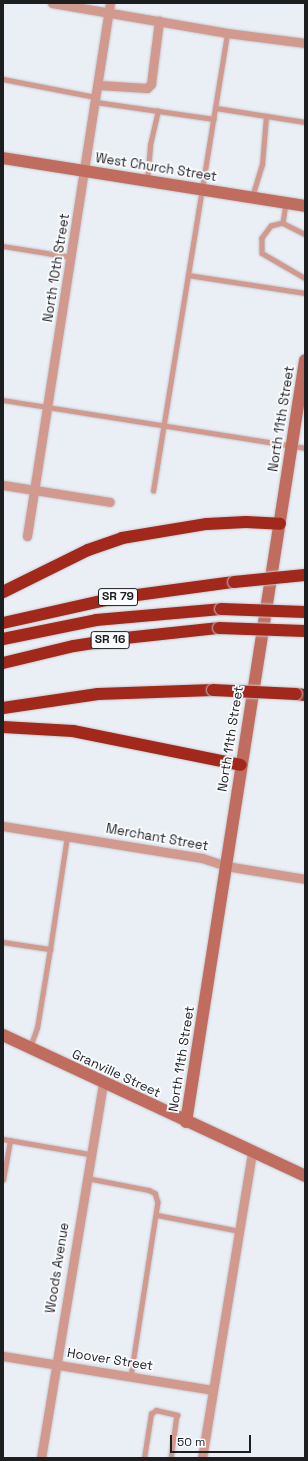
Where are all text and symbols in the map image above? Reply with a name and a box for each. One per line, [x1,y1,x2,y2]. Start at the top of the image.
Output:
street label: West Church Street [94,151,218,185]
street label: North 10th Street [41,213,73,323]
street label: North 11th Street [266,365,298,473]
road number: SR 79 [98,587,138,607]
road number: SR 16 [90,630,130,650]
street label: North 11th Street [215,685,247,793]
street label: Merchant Street [105,821,209,855]
street label: North 11th Street [166,1005,198,1113]
street label: Granville Street [69,1047,163,1101]
street label: Woods Avenue [43,1221,73,1315]
street label: Hoover Street [66,1346,154,1374]
scale bar [172,1427,253,1453]
text: 50 m [177,1434,205,1450]

